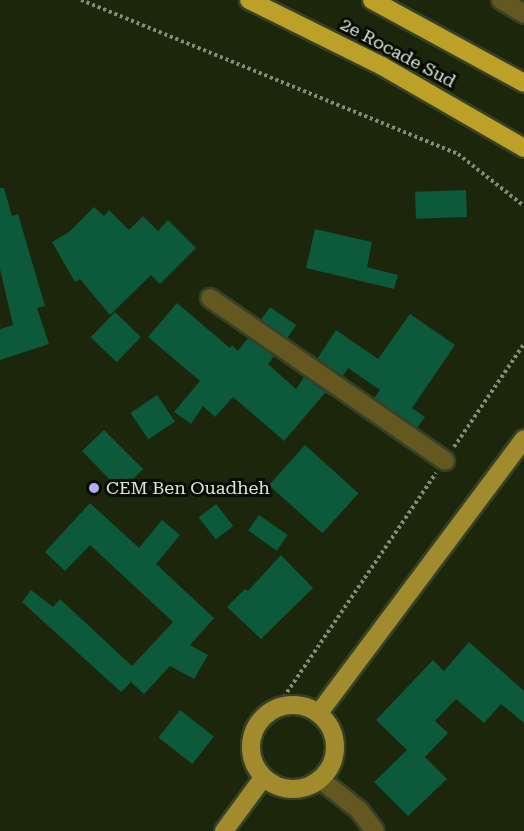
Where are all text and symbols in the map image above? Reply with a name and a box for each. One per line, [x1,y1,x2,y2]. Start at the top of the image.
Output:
street label: 2e Rocade Sud [337,14,459,92]
place label: CEM Ben Ouadheh [106,477,270,499]
marker: CEM Ben Ouadheh [87,481,101,495]

